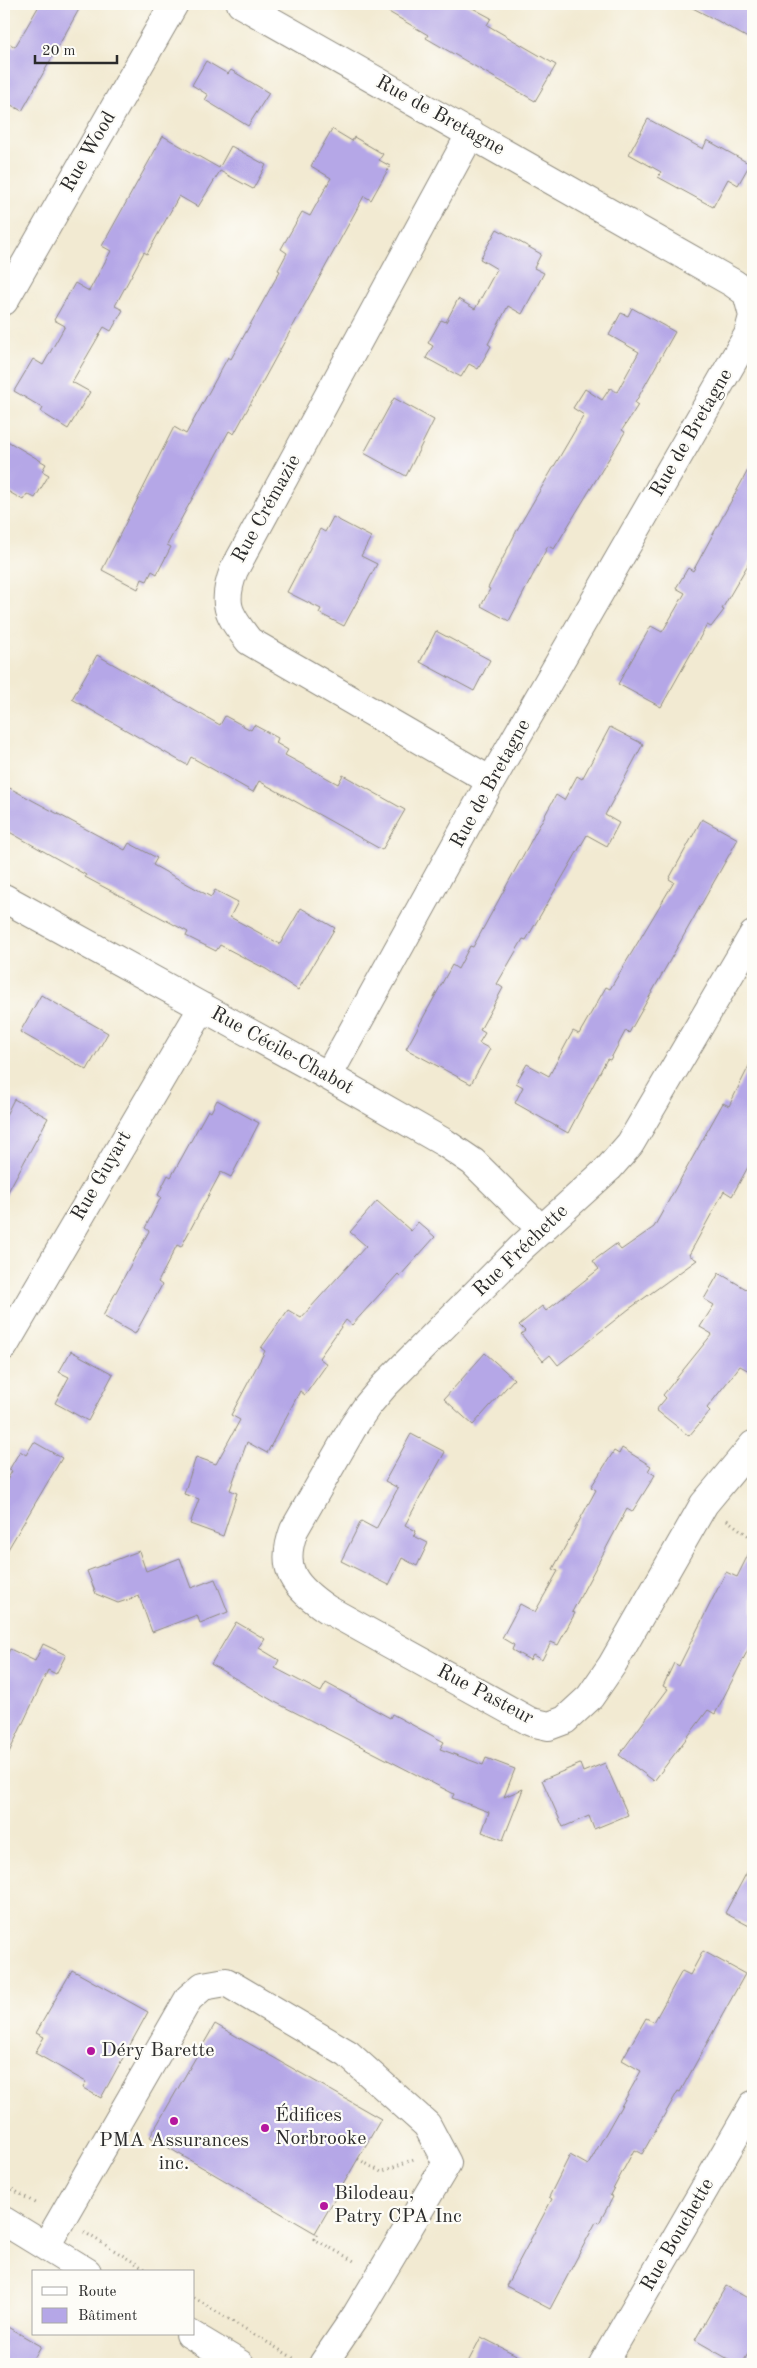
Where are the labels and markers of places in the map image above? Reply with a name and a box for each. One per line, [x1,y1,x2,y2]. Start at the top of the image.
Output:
place label: Déry Barette [101,2041,214,2061]
marker: Déry Barette [85,2045,97,2057]
place label: Édifices Norbrooke [275,2103,366,2149]
marker: PMA Assurances inc. [168,2115,180,2127]
marker: Édifices Norbrooke [259,2122,271,2134]
place label: PMA Assurances inc. [99,2131,249,2174]
place label: Bilodeau, Patry CPA Inc [334,2184,462,2227]
marker: Bilodeau, Patry CPA Inc [318,2200,330,2212]

